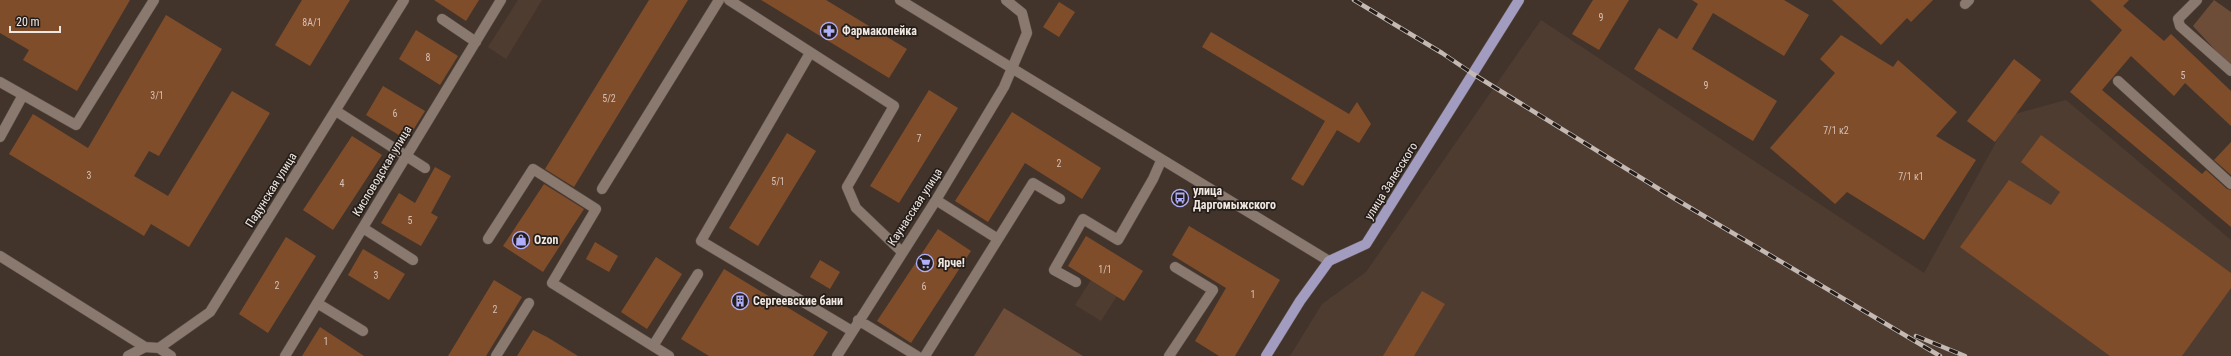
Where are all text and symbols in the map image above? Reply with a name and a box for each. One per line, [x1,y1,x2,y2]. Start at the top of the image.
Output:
scale bar [10,8,60,34]
house number: 9 [1599,12,1604,23]
text: 20 m [16,15,40,29]
house number: 8А/1 [302,17,322,28]
pharmacy icon: Фармакопейка [819,21,839,41]
place label: Фармакопейка [842,24,917,38]
house number: 8 [426,52,431,63]
house number: 5 [2181,70,2186,81]
house number: 9 [1704,80,1709,91]
house number: 3/1 [150,90,164,101]
house number: 5/2 [602,93,616,104]
house number: 6 [393,108,398,119]
street label: Кисловодская улица [349,123,415,219]
house number: 7/1 к2 [1823,125,1849,136]
house number: 7 [917,133,922,144]
street label: улица Залесского [1362,140,1420,222]
street label: Падунская улица [242,150,300,230]
house number: 2 [1057,158,1062,169]
street label: Каунасская улица [885,165,945,248]
house number: 3 [87,170,92,181]
house number: 7/1 к1 [1898,171,1924,182]
house number: 5/1 [771,176,785,187]
house number: 4 [340,178,345,189]
place label: улица Даргомыжского [1193,184,1276,212]
bus stop icon: улица Даргомыжского [1170,188,1190,208]
house number: 5 [408,215,413,226]
shop icon: Ozon [511,230,531,250]
place label: Ozon [534,233,559,247]
supermarket icon: Ярче! [915,253,935,273]
place label: Ярче! [937,256,965,270]
house number: 1/1 [1098,264,1112,275]
house number: 3 [374,270,379,281]
house number: 2 [275,280,280,291]
house number: 6 [922,281,927,292]
house number: 1 [1251,289,1255,300]
building icon: Сергеевские бани [730,291,750,311]
place label: Сергеевские бани [753,294,843,308]
house number: 2 [493,304,498,315]
house number: 1 [324,336,328,347]

